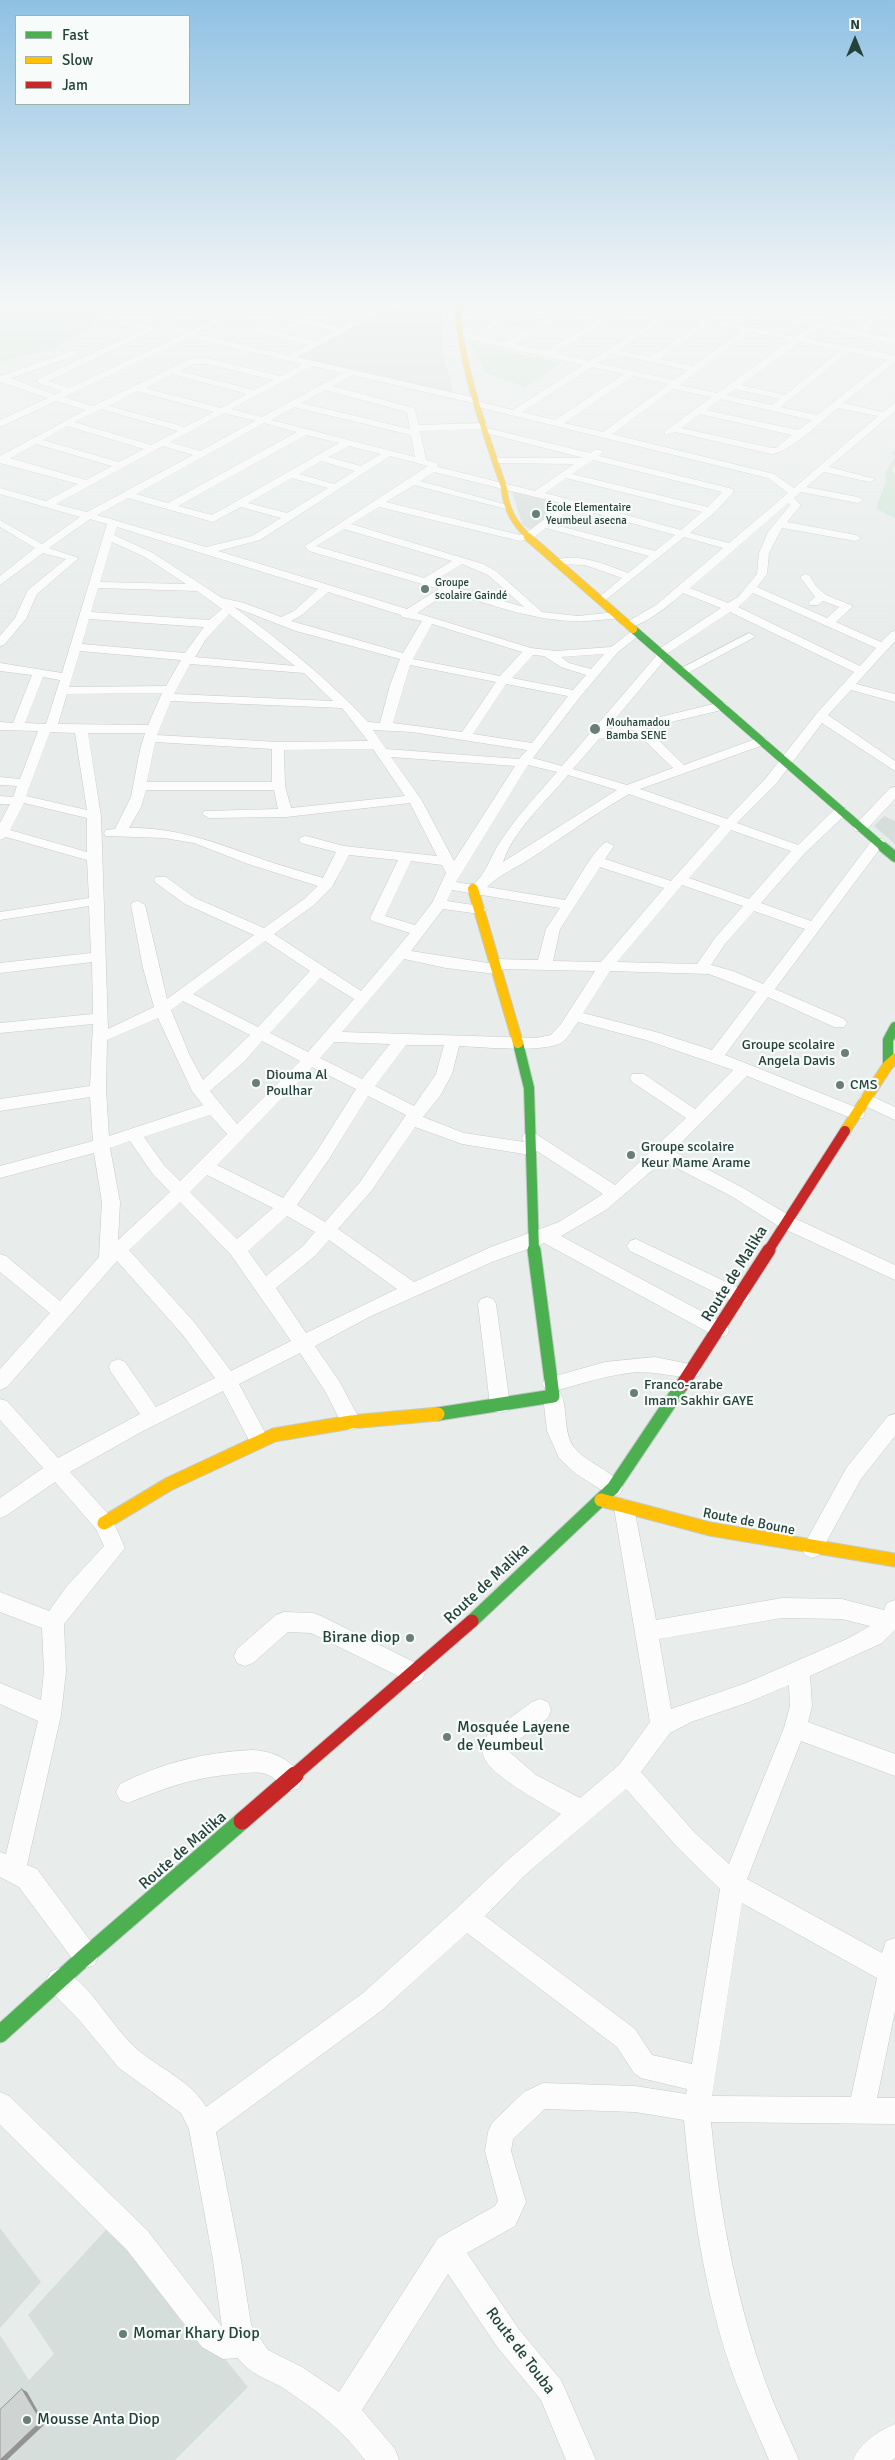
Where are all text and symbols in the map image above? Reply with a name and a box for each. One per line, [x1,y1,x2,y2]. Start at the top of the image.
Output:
legend [15,15,190,105]
north arrow [830,15,880,65]
text: N [850,16,860,33]
text: Fast [62,26,89,44]
text: Slow [62,51,93,69]
text: Jam [62,76,88,94]
place label: École Elementaire Yeumbeul asecna [546,501,631,527]
marker: École Elementaire Yeumbeul asecna [530,508,542,520]
place label: Groupe scolaire Gaindé [435,576,507,602]
marker: Groupe scolaire Gaindé [419,583,431,595]
place label: Mouhamadou Bamba SENE [606,716,670,742]
marker: Mouhamadou Bamba SENE [588,722,602,736]
place label: Groupe scolaire Angela Davis [742,1037,835,1070]
marker: Groupe scolaire Angela Davis [839,1047,851,1059]
place label: Diouma Al Poulhar [266,1067,328,1100]
marker: Diouma Al Poulhar [250,1077,262,1089]
place label: CMS [850,1077,878,1093]
marker: CMS [834,1079,846,1091]
place label: Groupe scolaire Keur Mame Arame [641,1139,751,1172]
marker: Groupe scolaire Keur Mame Arame [625,1149,637,1161]
street label: Route de Malika [698,1222,772,1326]
place label: Franco-arabe Imam Sakhir GAYE [644,1377,754,1410]
marker: Franco-arabe Imam Sakhir GAYE [628,1387,640,1399]
street label: Route de Boune [701,1505,797,1539]
street label: Route de Malika [440,1540,534,1628]
place label: Birane diop [322,1628,400,1648]
marker: Birane diop [404,1632,416,1644]
place label: Mosquée Layene de Yeumbeul [457,1718,570,1756]
marker: Mosquée Layene de Yeumbeul [441,1731,453,1743]
street label: Route de Malika [135,1808,231,1894]
street label: Route de Touba [481,2304,559,2398]
place label: Momar Khary Diop [133,2324,260,2344]
marker: Momar Khary Diop [117,2328,129,2340]
place label: Mousse Anta Diop [37,2410,160,2430]
marker: Mousse Anta Diop [21,2414,33,2426]

